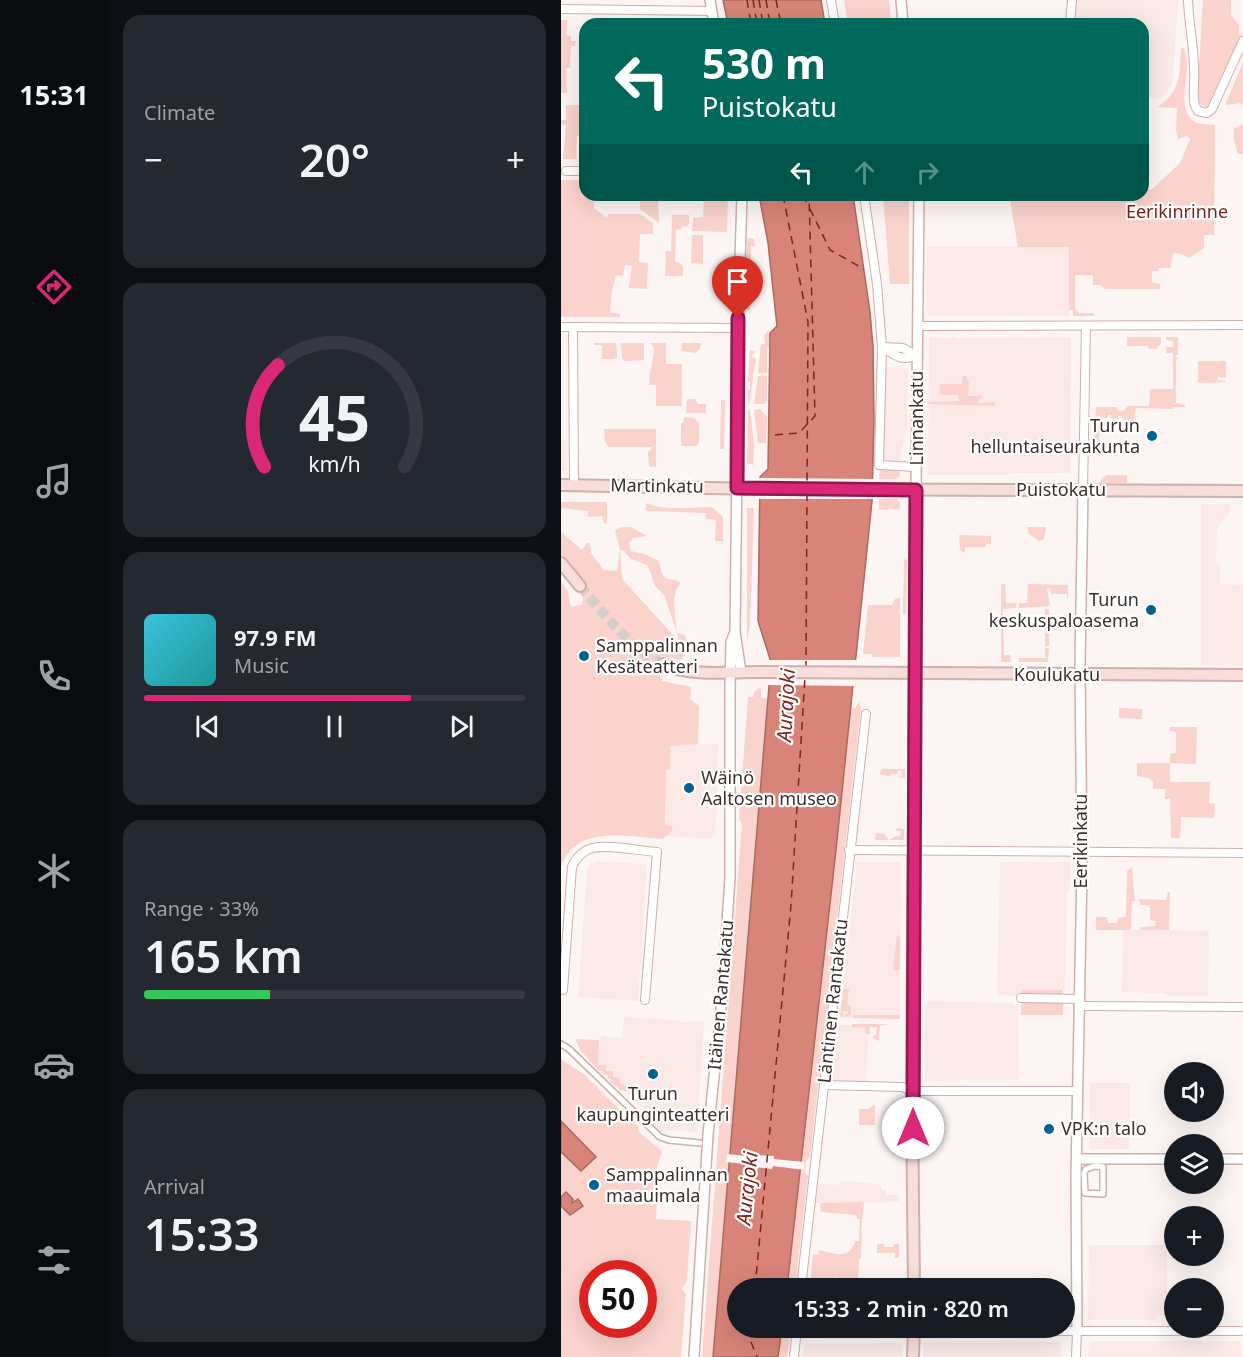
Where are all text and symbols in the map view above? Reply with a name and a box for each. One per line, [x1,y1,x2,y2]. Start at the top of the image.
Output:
text: 530 m [702,34,826,91]
icon: left [603,42,681,120]
text: 15:31 [19,76,89,113]
text: Puistokatu [702,88,837,125]
text: Climate [144,99,215,126]
text: 20° [299,129,370,190]
text: − [144,137,163,182]
text: + [506,137,525,182]
icon: left [785,156,818,189]
icon: ahead [848,156,881,189]
icon: right [911,156,944,189]
park label: Eerikinrinne [1126,199,1228,223]
pin [712,256,763,318]
icon: arrive [721,265,754,298]
icon: directions [33,266,75,308]
street label: Linnankatu [904,371,928,465]
text: 45 [299,374,370,459]
place label: Turun helluntaiseurakunta [970,413,1140,458]
marker: Turun helluntaiseurakunta [1145,429,1159,443]
text: km/h [308,450,361,479]
icon: music [33,460,75,502]
street label: Martinkatu [610,472,704,498]
street label: Puistokatu [1016,477,1106,501]
place label: Turun keskuspaloasema [989,587,1139,632]
marker: Turun keskuspaloasema [1144,603,1158,617]
text: 97.9 FM [234,622,316,652]
place label: Samppalinnan Kesäteatteri [596,633,718,678]
marker: Samppalinnan Kesäteatteri [577,649,591,663]
text: Music [234,652,289,679]
icon: phone [33,655,75,697]
street label: Koulukatu [1014,662,1100,686]
water label: Aurajoki [770,667,801,744]
icon: previous [191,710,224,743]
icon: pause [318,710,351,743]
icon: next [445,710,478,743]
place label: Wäinö Aaltosen museo [701,765,837,810]
marker: Wäinö Aaltosen museo [682,781,696,795]
street label: Eerikinkatu [1068,794,1092,888]
icon: climate [33,850,75,892]
text: Range · 33% [144,895,259,922]
street label: Läntinen Rantakatu [811,917,853,1084]
street label: Itäinen Rantakatu [701,919,739,1071]
text: 165 km [144,925,303,986]
icon: car [33,1044,75,1086]
map controls [1164,1062,1224,1338]
button: sound [1164,1062,1224,1122]
marker: Turun kaupunginteatteri [646,1067,660,1081]
place label: Turun kaupunginteatteri [577,1081,729,1126]
position arrow [881,1096,945,1160]
place label: VPK:n talo [1061,1116,1147,1140]
marker: VPK:n talo [1042,1122,1056,1136]
button: layers [1164,1134,1224,1194]
water label: Aurajoki [729,1149,764,1228]
place label: Samppalinnan maauimala [606,1162,728,1207]
text: Arrival [144,1173,205,1200]
marker: Samppalinnan maauimala [587,1178,601,1192]
text: 15:33 [144,1203,259,1264]
button: + [1164,1206,1224,1266]
icon: filters [33,1239,75,1281]
speed limit sign: 50 [579,1260,657,1338]
button: − [1164,1278,1224,1338]
text: 15:33 · 2 min · 820 m [793,1293,1009,1323]

